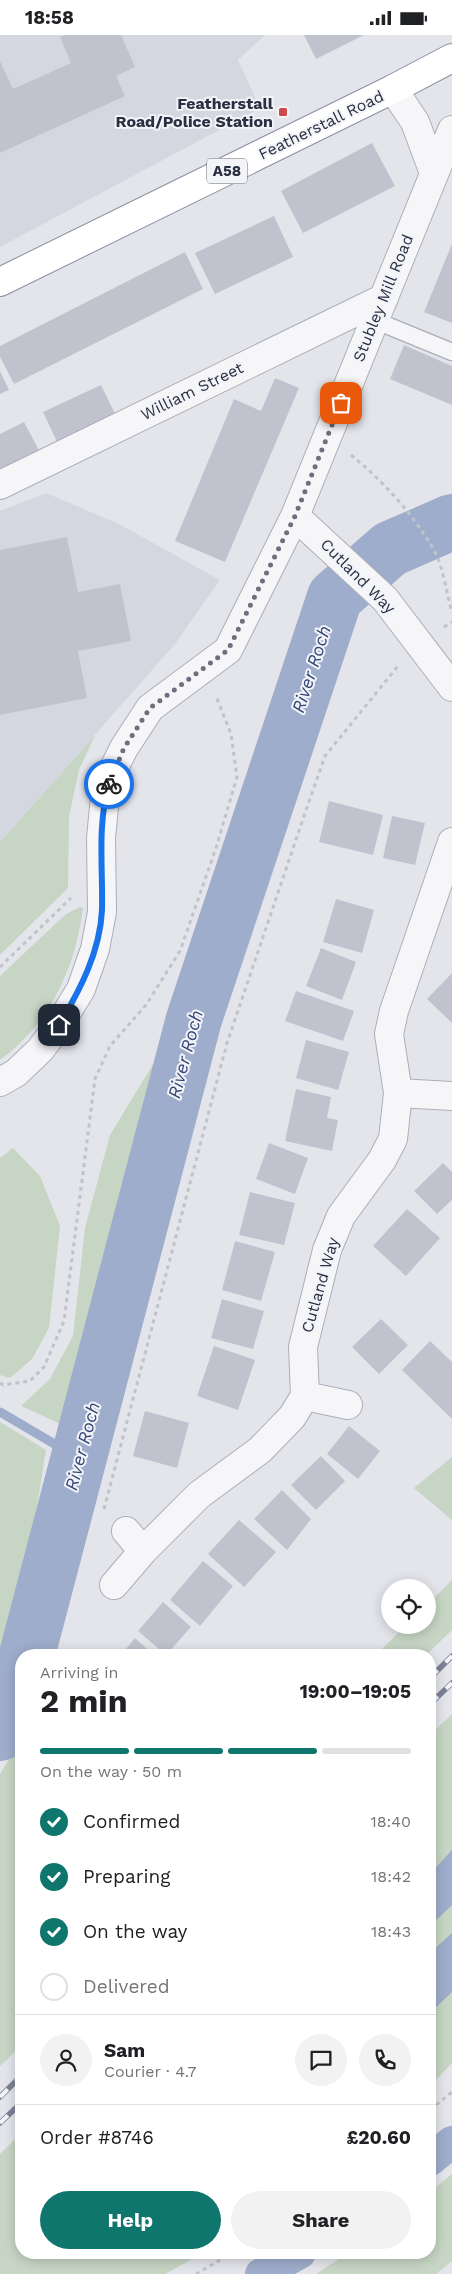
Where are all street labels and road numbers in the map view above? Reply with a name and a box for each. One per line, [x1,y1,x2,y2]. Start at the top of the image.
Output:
street label: Featherstall Road [255,86,387,164]
road number: A58 [207,159,247,183]
street label: Stubley Mill Road [349,232,417,364]
street label: William Street [138,358,247,424]
street label: Cutland Way [317,535,400,618]
street label: Cutland Way [297,1235,343,1335]

